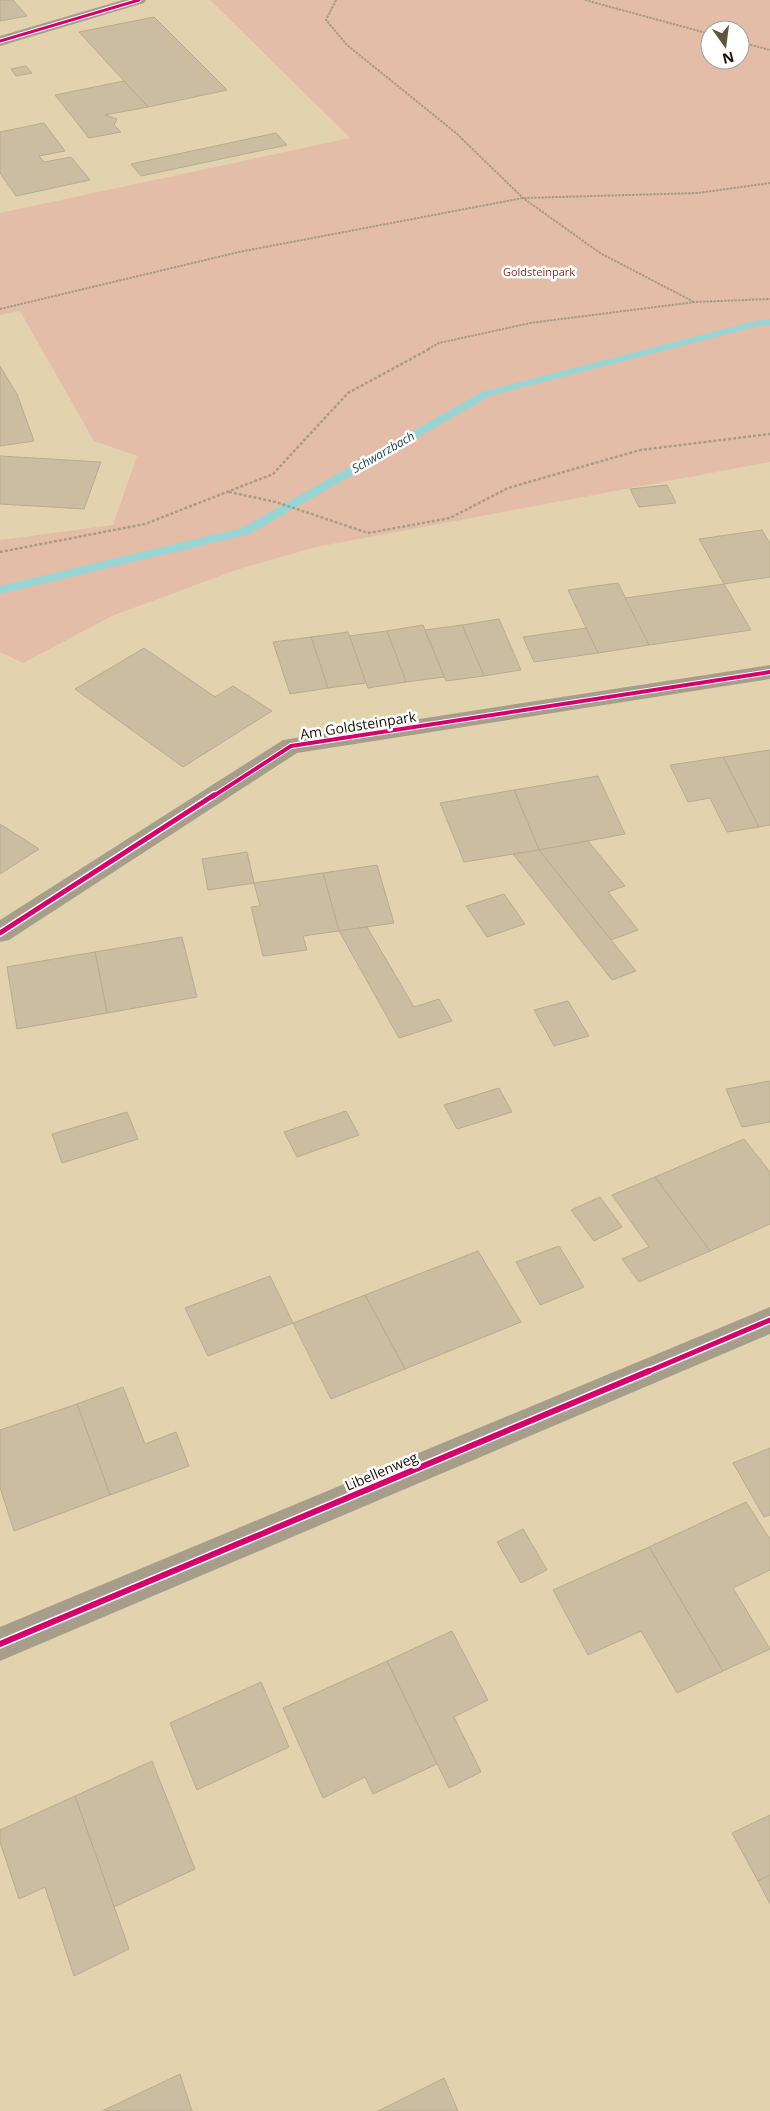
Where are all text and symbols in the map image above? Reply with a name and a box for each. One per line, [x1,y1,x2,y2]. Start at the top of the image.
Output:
north arrow [700,20,750,70]
text: N [720,48,736,69]
park label: Goldsteinpark [503,264,575,279]
water label: Schwarzbach [348,427,418,477]
street label: Am Goldsteinpark [299,706,418,744]
street label: Libellenweg [342,1447,421,1495]

